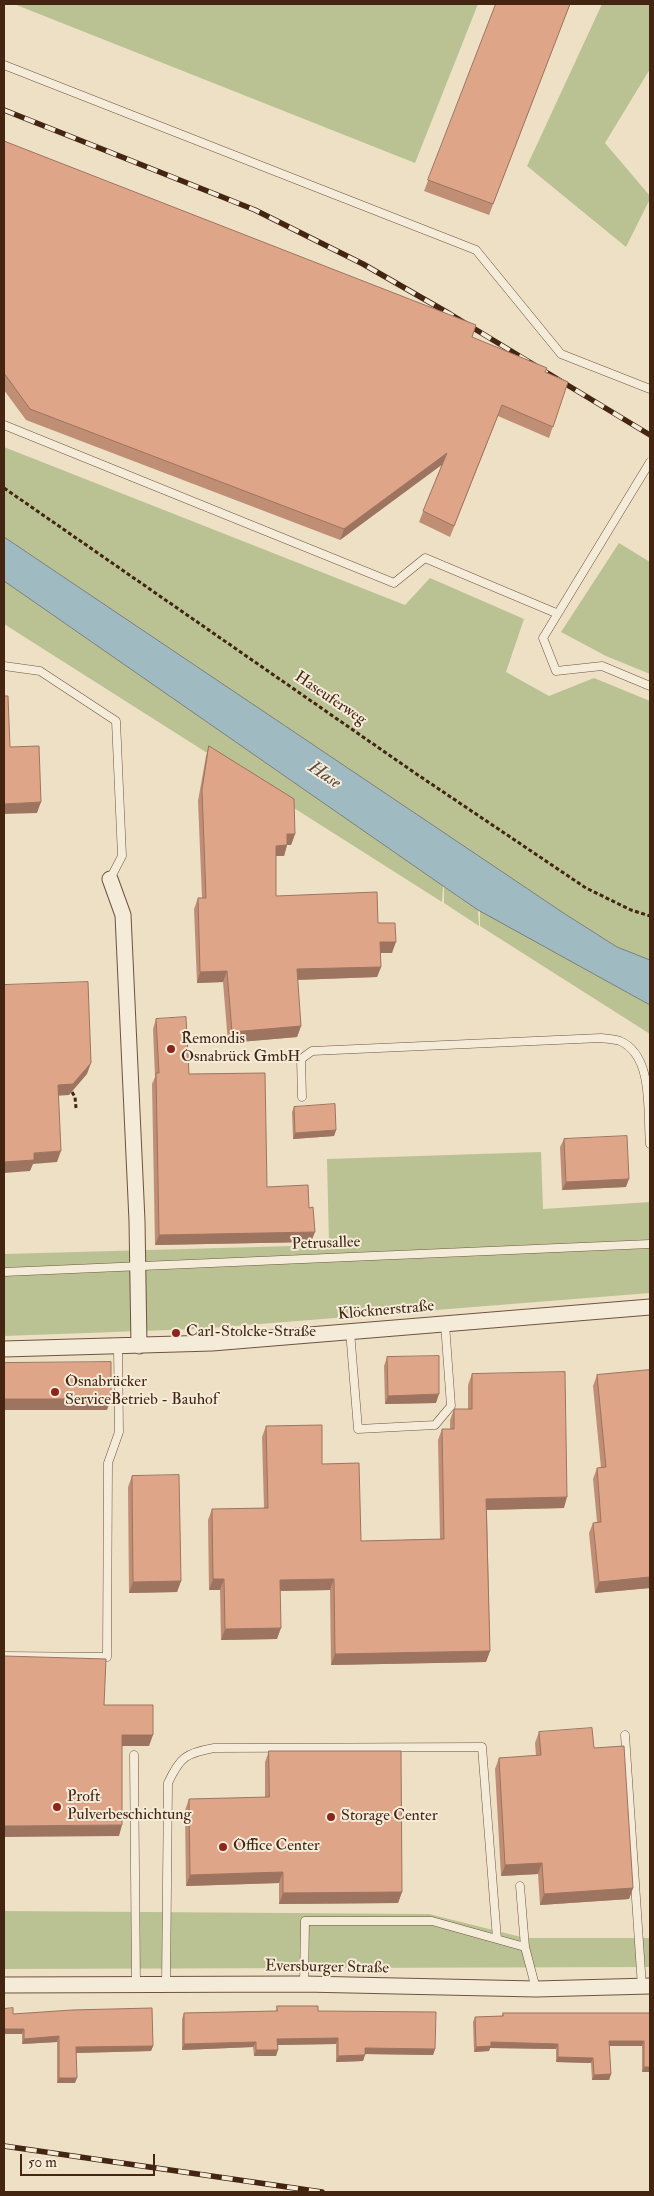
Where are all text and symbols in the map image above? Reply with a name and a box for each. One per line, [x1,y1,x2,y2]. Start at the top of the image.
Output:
street label: Haseuferweg [291,668,369,730]
water label: Hase [304,757,344,795]
place label: Remondis Osnabrück GmbH [181,1030,300,1068]
marker: Remondis Osnabrück GmbH [165,1043,177,1055]
street label: Petrusallee [291,1233,361,1255]
street label: Klöcknerstraße [337,1297,435,1325]
place label: Carl-Stolcke-Straße [186,1323,316,1343]
marker: Carl-Stolcke-Straße [170,1327,182,1339]
place label: Osnabrücker ServiceBetrieb - Bauhof [65,1373,218,1411]
marker: Osnabrücker ServiceBetrieb - Bauhof [49,1386,61,1398]
place label: Proft Pulverbeschichtung [67,1788,191,1826]
marker: Proft Pulverbeschichtung [51,1801,63,1813]
place label: Storage Center [341,1807,438,1827]
marker: Storage Center [325,1811,337,1823]
place label: Office Center [233,1837,320,1857]
marker: Office Center [217,1841,229,1853]
street label: Eversburger Straße [265,1957,389,1979]
scale bar [22,2144,158,2176]
text: 50 m [28,2153,57,2172]

